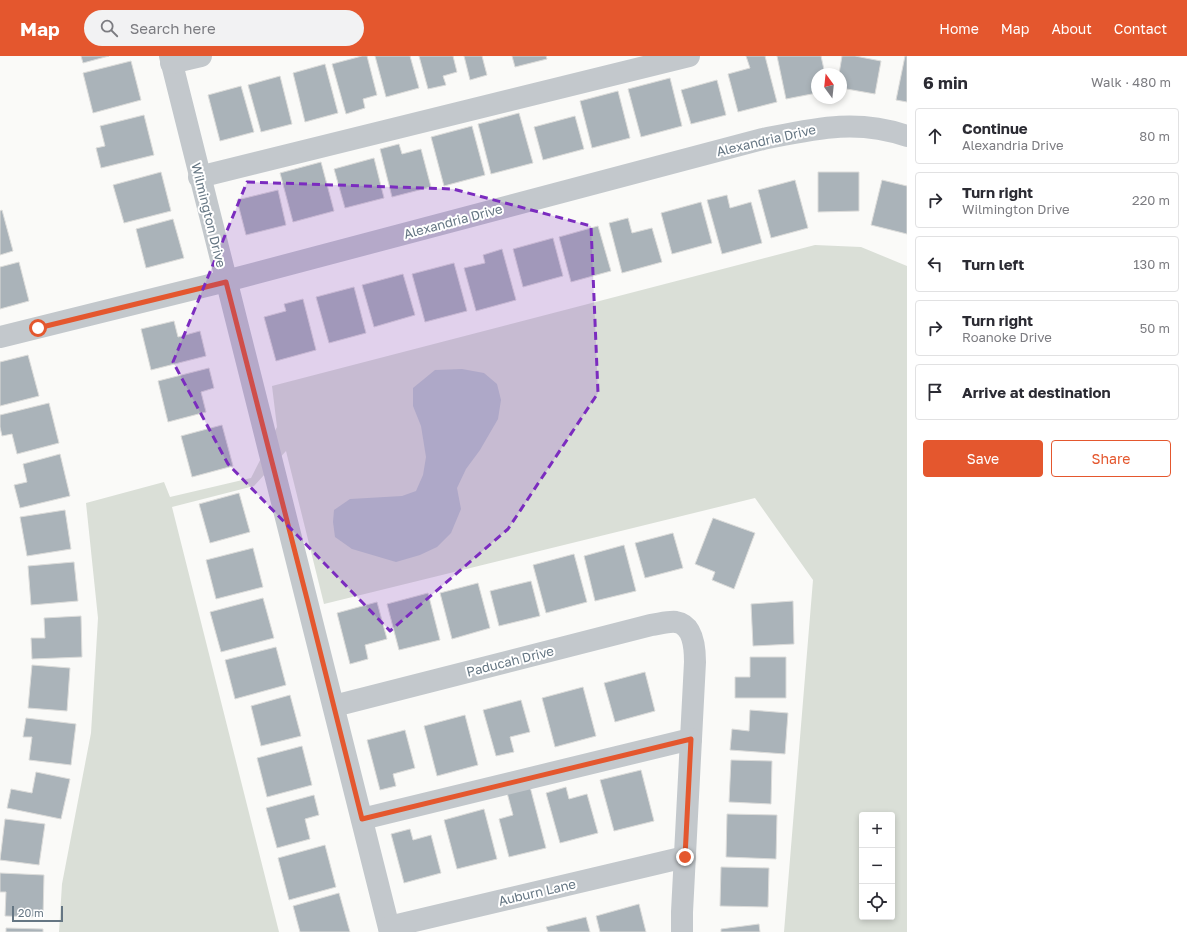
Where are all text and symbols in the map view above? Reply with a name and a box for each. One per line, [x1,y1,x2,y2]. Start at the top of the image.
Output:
search box [84,10,364,46]
text: Map [20,17,60,40]
icon: search [98,17,120,39]
text: Search here [130,19,216,37]
text: Home [939,20,979,37]
text: Map [1001,20,1029,37]
text: About [1051,20,1092,37]
text: Contact [1114,20,1167,37]
north arrow [811,68,847,104]
text: 6 min [923,72,968,93]
text: Walk · 480 m [1091,74,1171,90]
text: Continue [962,119,1028,137]
street label: Alexandria Drive [715,121,817,159]
icon: ahead [924,125,946,147]
text: 80 m [1139,128,1170,144]
text: Alexandria Drive [962,137,1063,153]
street label: Wilmington Drive [188,161,230,269]
text: Turn right [962,183,1033,201]
icon: right [924,189,946,211]
text: 220 m [1132,192,1170,208]
street label: Alexandria Drive [402,200,504,242]
text: Wilmington Drive [962,201,1070,217]
icon: left [924,253,946,275]
text: Turn left [962,255,1024,273]
text: 130 m [1133,256,1170,272]
text: Turn right [962,311,1033,329]
icon: right [924,317,946,339]
route start [29,319,47,337]
text: 50 m [1140,320,1170,336]
text: Roanoke Drive [962,329,1052,345]
icon: arrive [924,381,946,403]
text: Arrive at destination [962,383,1111,401]
button: Save [923,440,1043,477]
button: Share [1051,440,1171,477]
street label: Paducah Drive [465,642,555,680]
map controls [859,812,895,920]
button: + [859,812,895,848]
route end [676,848,694,866]
button: − [859,848,895,884]
street label: Auburn Lane [497,875,577,909]
button: locate [859,884,895,920]
scale bar [12,904,63,923]
text: 20 m [18,906,44,919]

